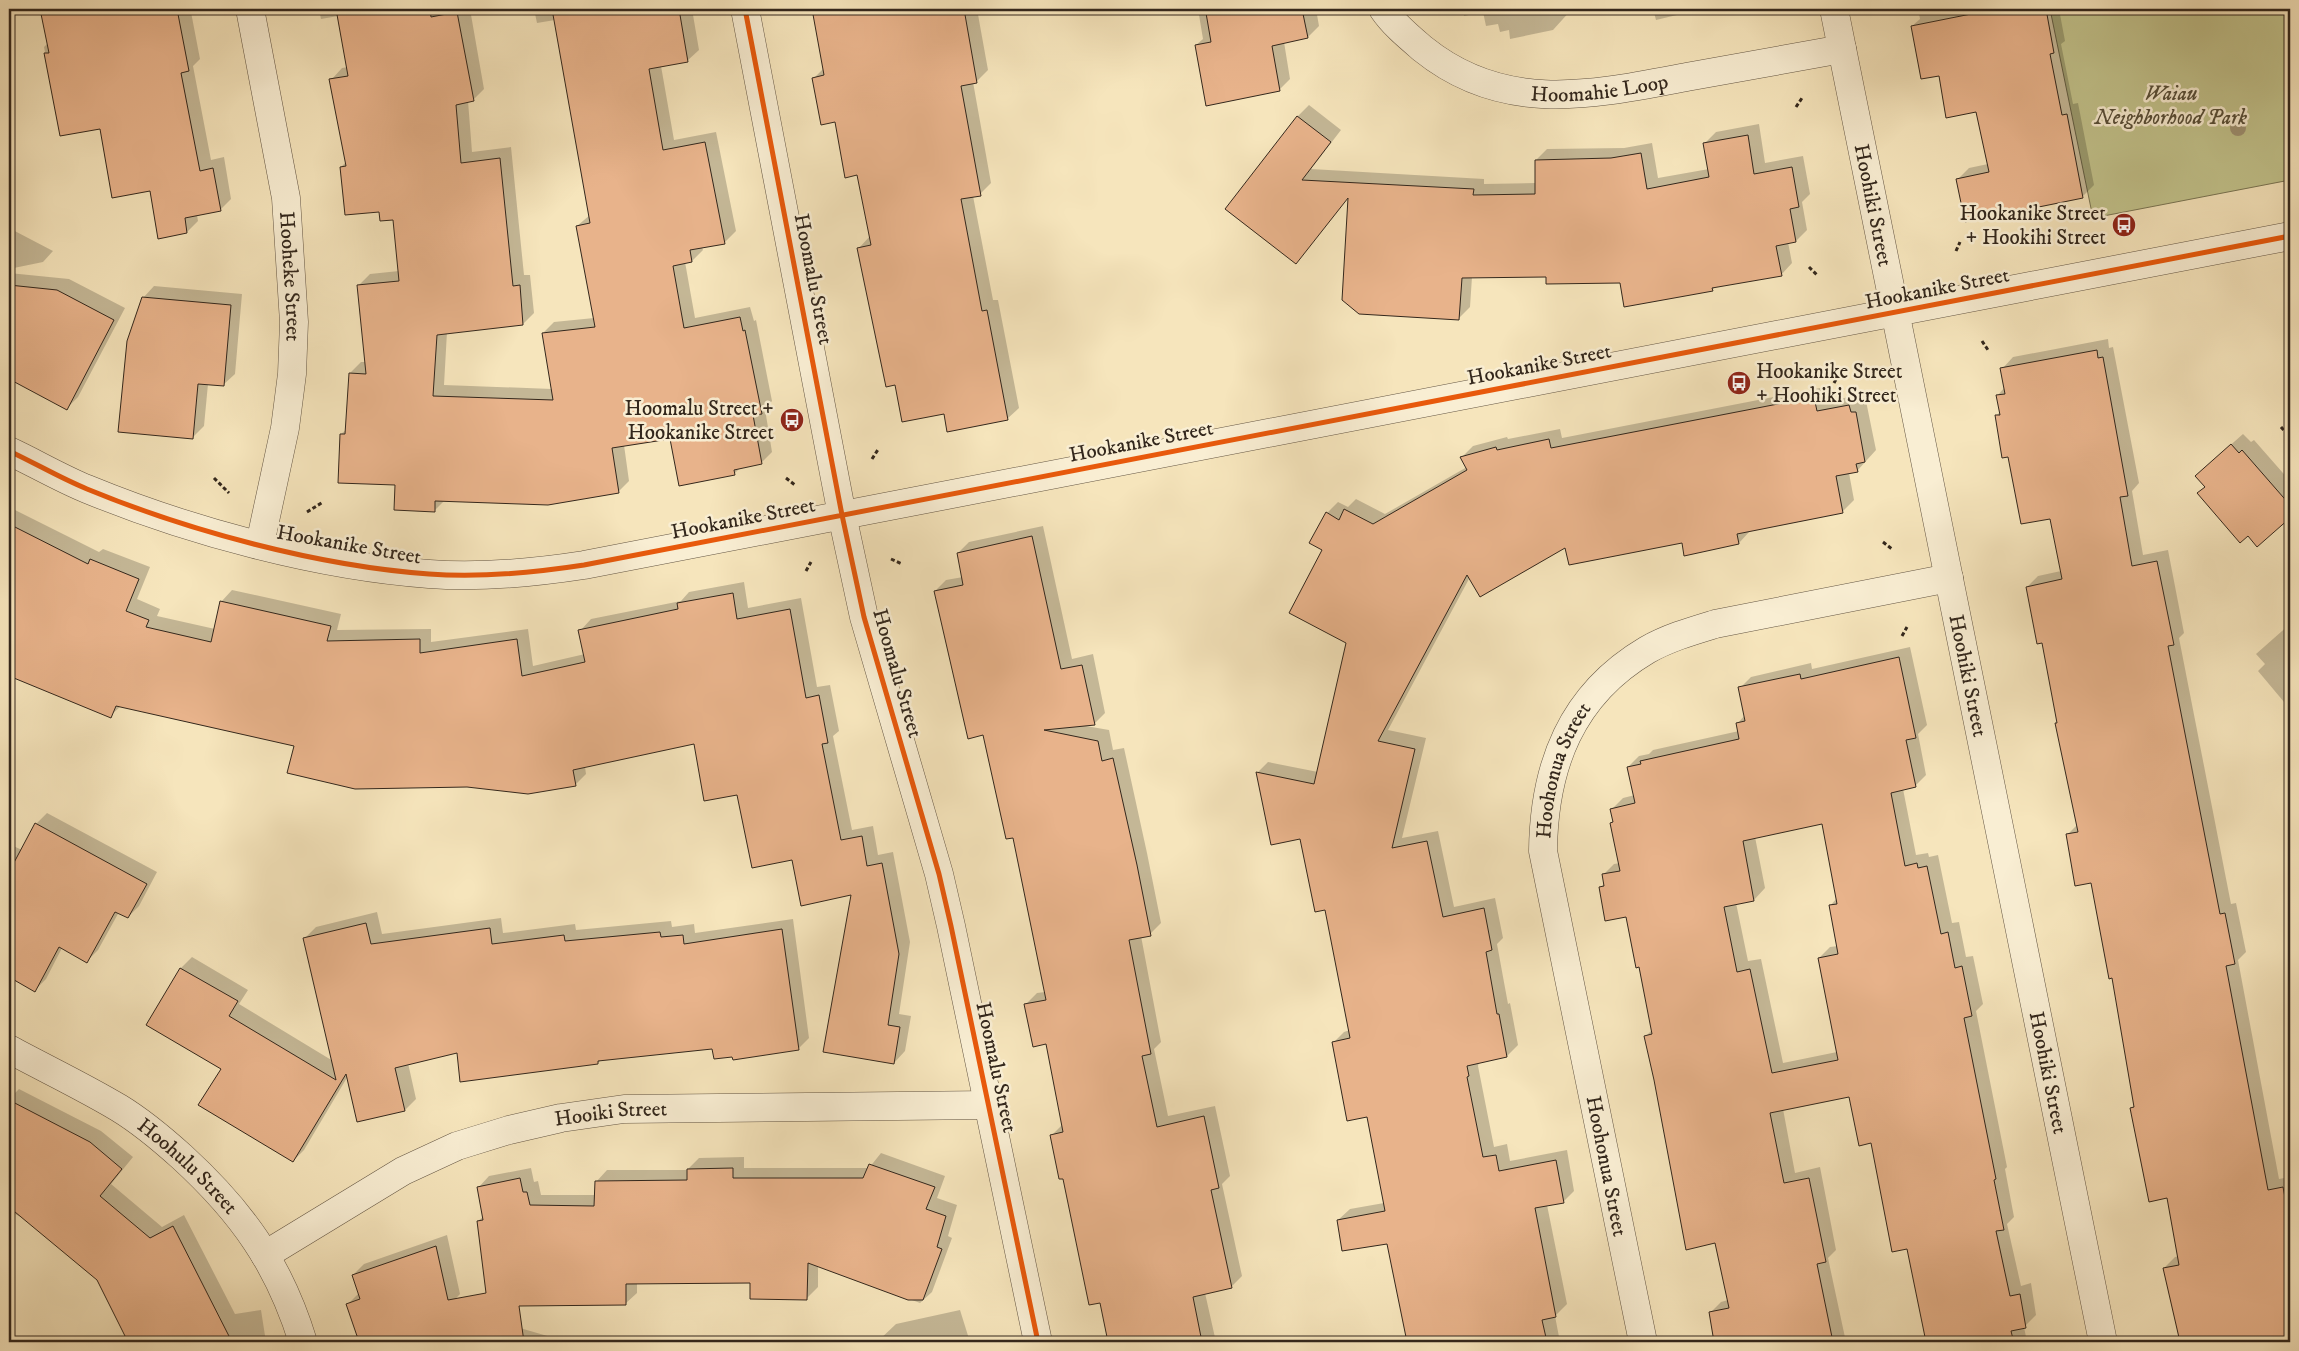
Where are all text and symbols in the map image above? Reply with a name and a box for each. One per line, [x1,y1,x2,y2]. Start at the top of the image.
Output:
street label: Hoomahie Loop [1530,69,1670,108]
park label: Waiau Neighborhood Park [2094,81,2247,131]
street label: Hoohiki Street [1848,142,1898,269]
place label: Hookanike Street + Hookihi Street [1960,201,2106,251]
street label: Hooheke Street [273,211,306,342]
street label: Hoomalu Street [788,211,839,347]
bus stop icon: Hookanike Street + Hookihi Street [2111,212,2137,238]
street label: Hookanike Street [1863,262,2012,316]
street label: Hookanike Street [1465,338,1614,392]
place label: Hookanike Street + Hoohiki Street [1756,359,1903,409]
bus stop icon: Hookanike Street + Hoohiki Street [1726,370,1752,396]
place label: Hoomalu Street + Hookanike Street [625,396,774,446]
bus stop icon: Hoomalu Street + Hookanike Street [779,407,805,433]
street label: Hookanike Street [1067,415,1216,469]
street label: Hookanike Street [669,492,818,546]
street label: Hookanike Street [274,519,423,571]
street label: Hoomalu Street [866,606,928,741]
street label: Hoohiki Street [1943,612,1993,739]
street label: Hoohonua Street [1531,697,1597,839]
street label: Hoomalu Street [969,999,1023,1135]
street label: Hoohiki Street [2023,1009,2073,1136]
street label: Hoohonua Street [1580,1094,1632,1239]
street label: Hooiki Street [553,1096,668,1133]
street label: Hoohulu Street [132,1113,243,1220]

